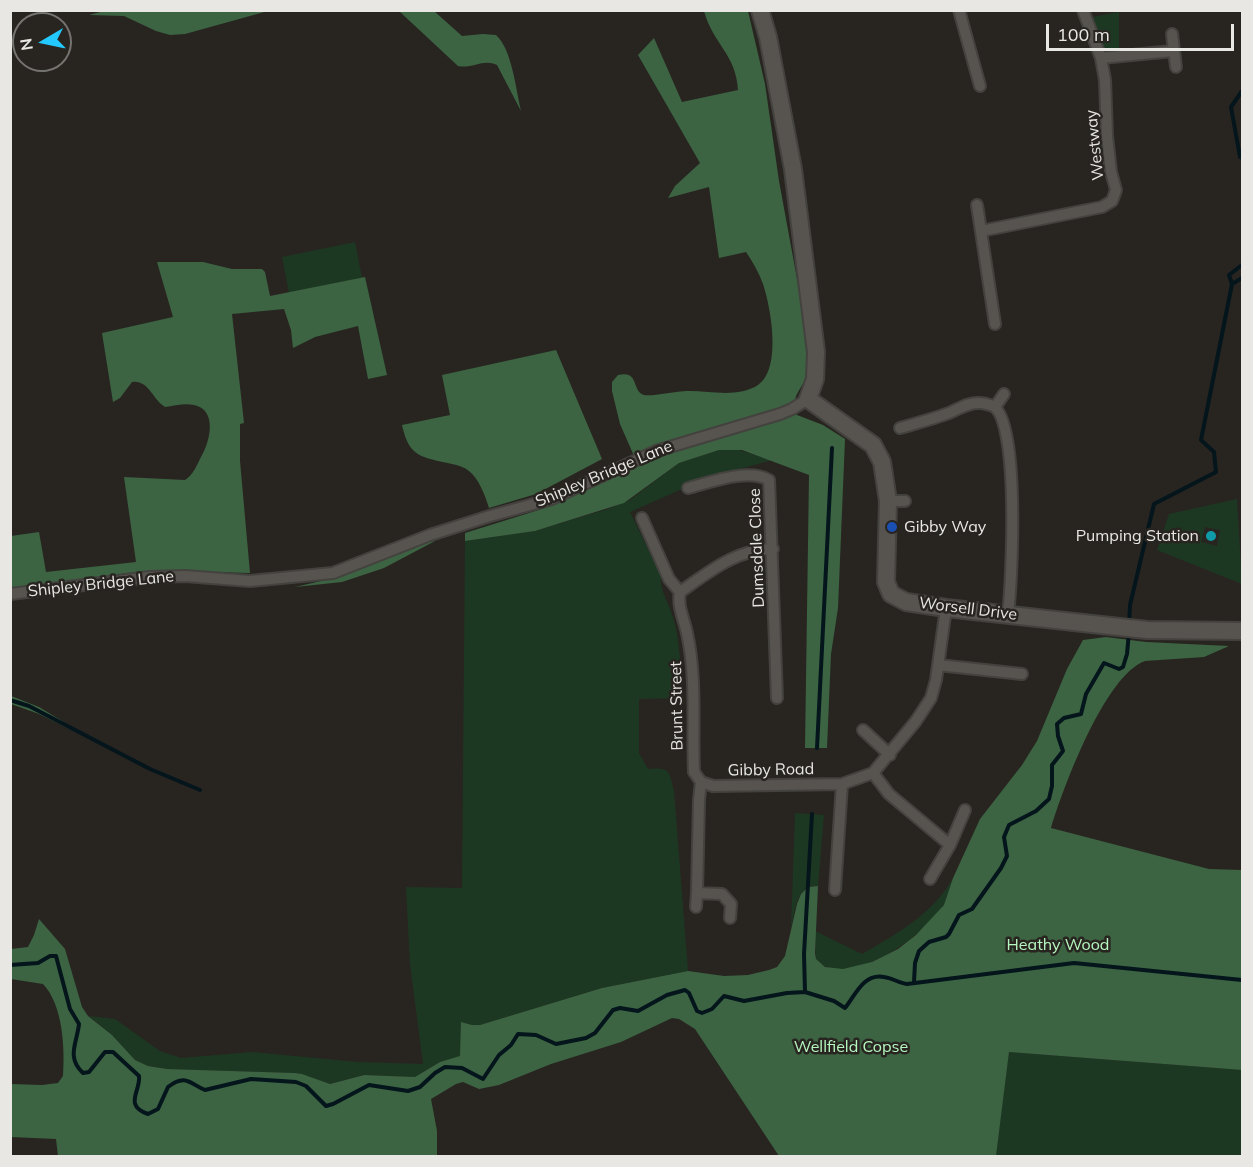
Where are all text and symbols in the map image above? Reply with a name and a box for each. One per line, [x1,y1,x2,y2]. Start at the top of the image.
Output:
north arrow [12,12,72,72]
scale bar [1049,12,1236,50]
text: 100 m [1057,23,1110,46]
text: N [15,37,37,52]
street label: Westway [1082,109,1108,181]
street label: Shipley Bridge Lane [533,436,675,512]
street label: Dumsdale Close [745,488,769,608]
place label: Gibby Way [904,517,986,537]
marker: Gibby Way [885,520,899,534]
place label: Pumping Station [1076,526,1199,546]
marker: Pumping Station [1204,529,1218,543]
street label: Shipley Bridge Lane [27,567,175,601]
street label: Worsell Drive [918,593,1018,625]
street label: Brunt Street [667,661,687,751]
street label: Gibby Road [728,760,814,780]
park label: Heathy Wood [1007,935,1109,955]
park label: Wellfield Copse [794,1037,908,1057]

